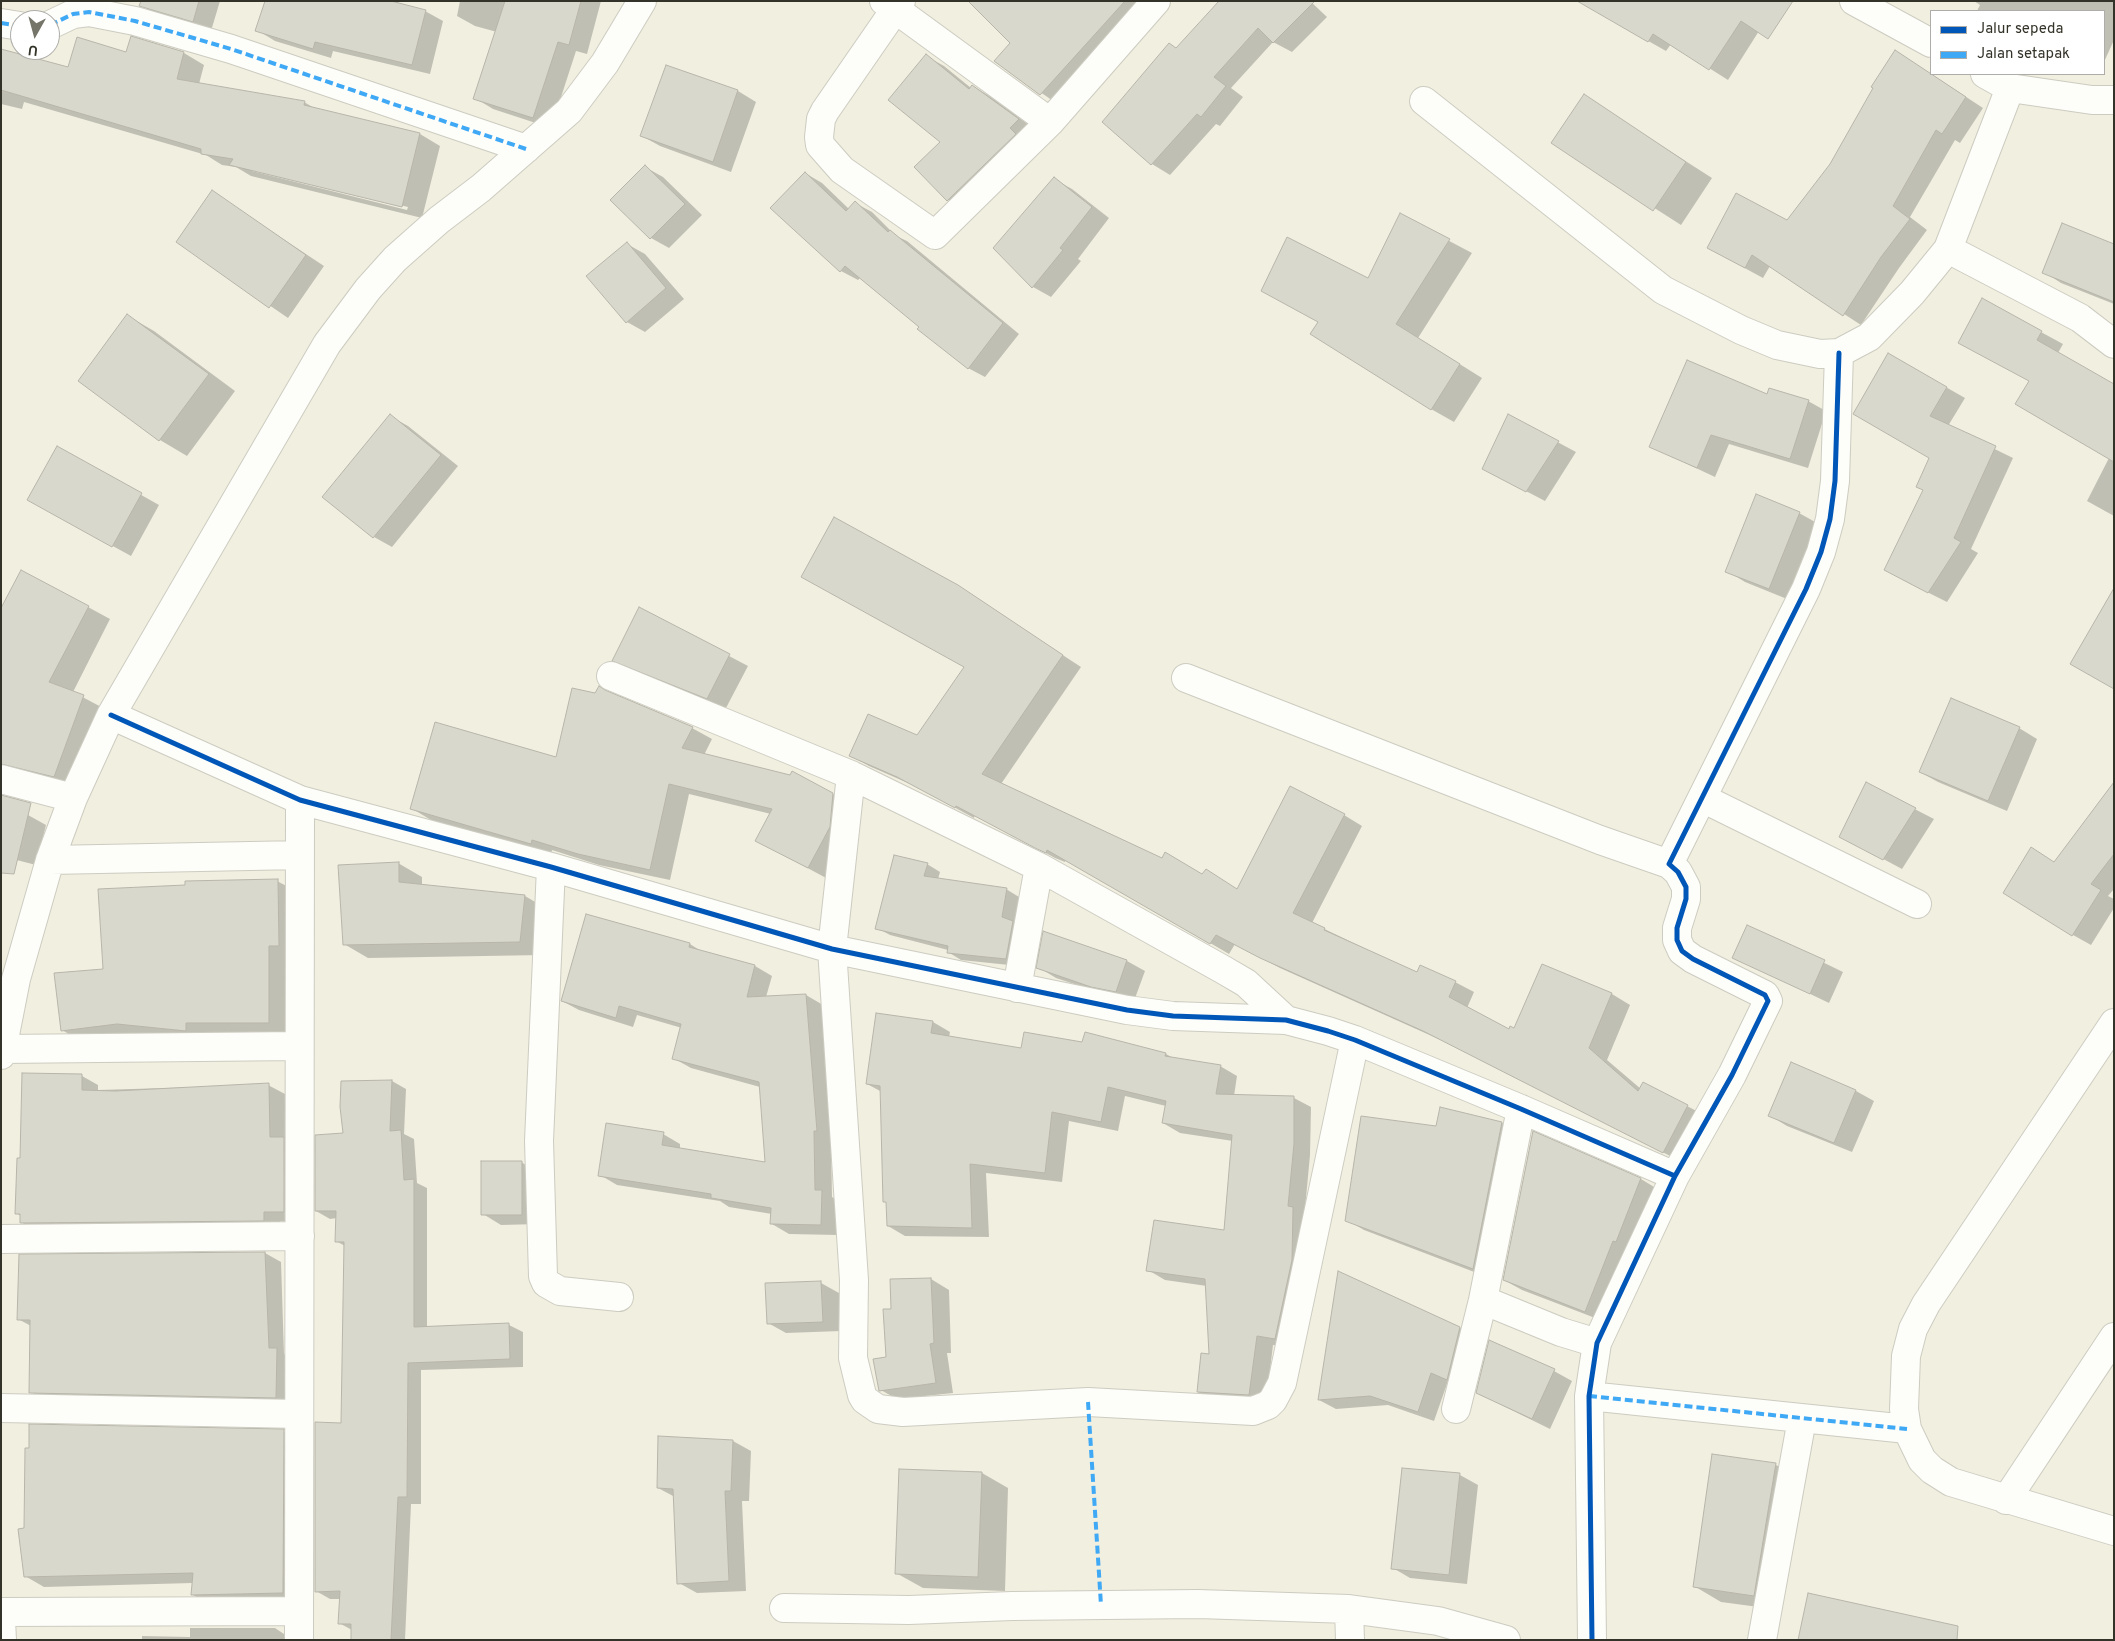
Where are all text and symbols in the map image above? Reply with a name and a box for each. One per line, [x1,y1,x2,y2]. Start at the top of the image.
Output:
north arrow [10,10,60,60]
legend [1930,10,2105,75]
text: Jalur sepeda [1977,20,2063,39]
text: U [27,40,39,58]
text: Jalan setapak [1977,45,2070,64]

